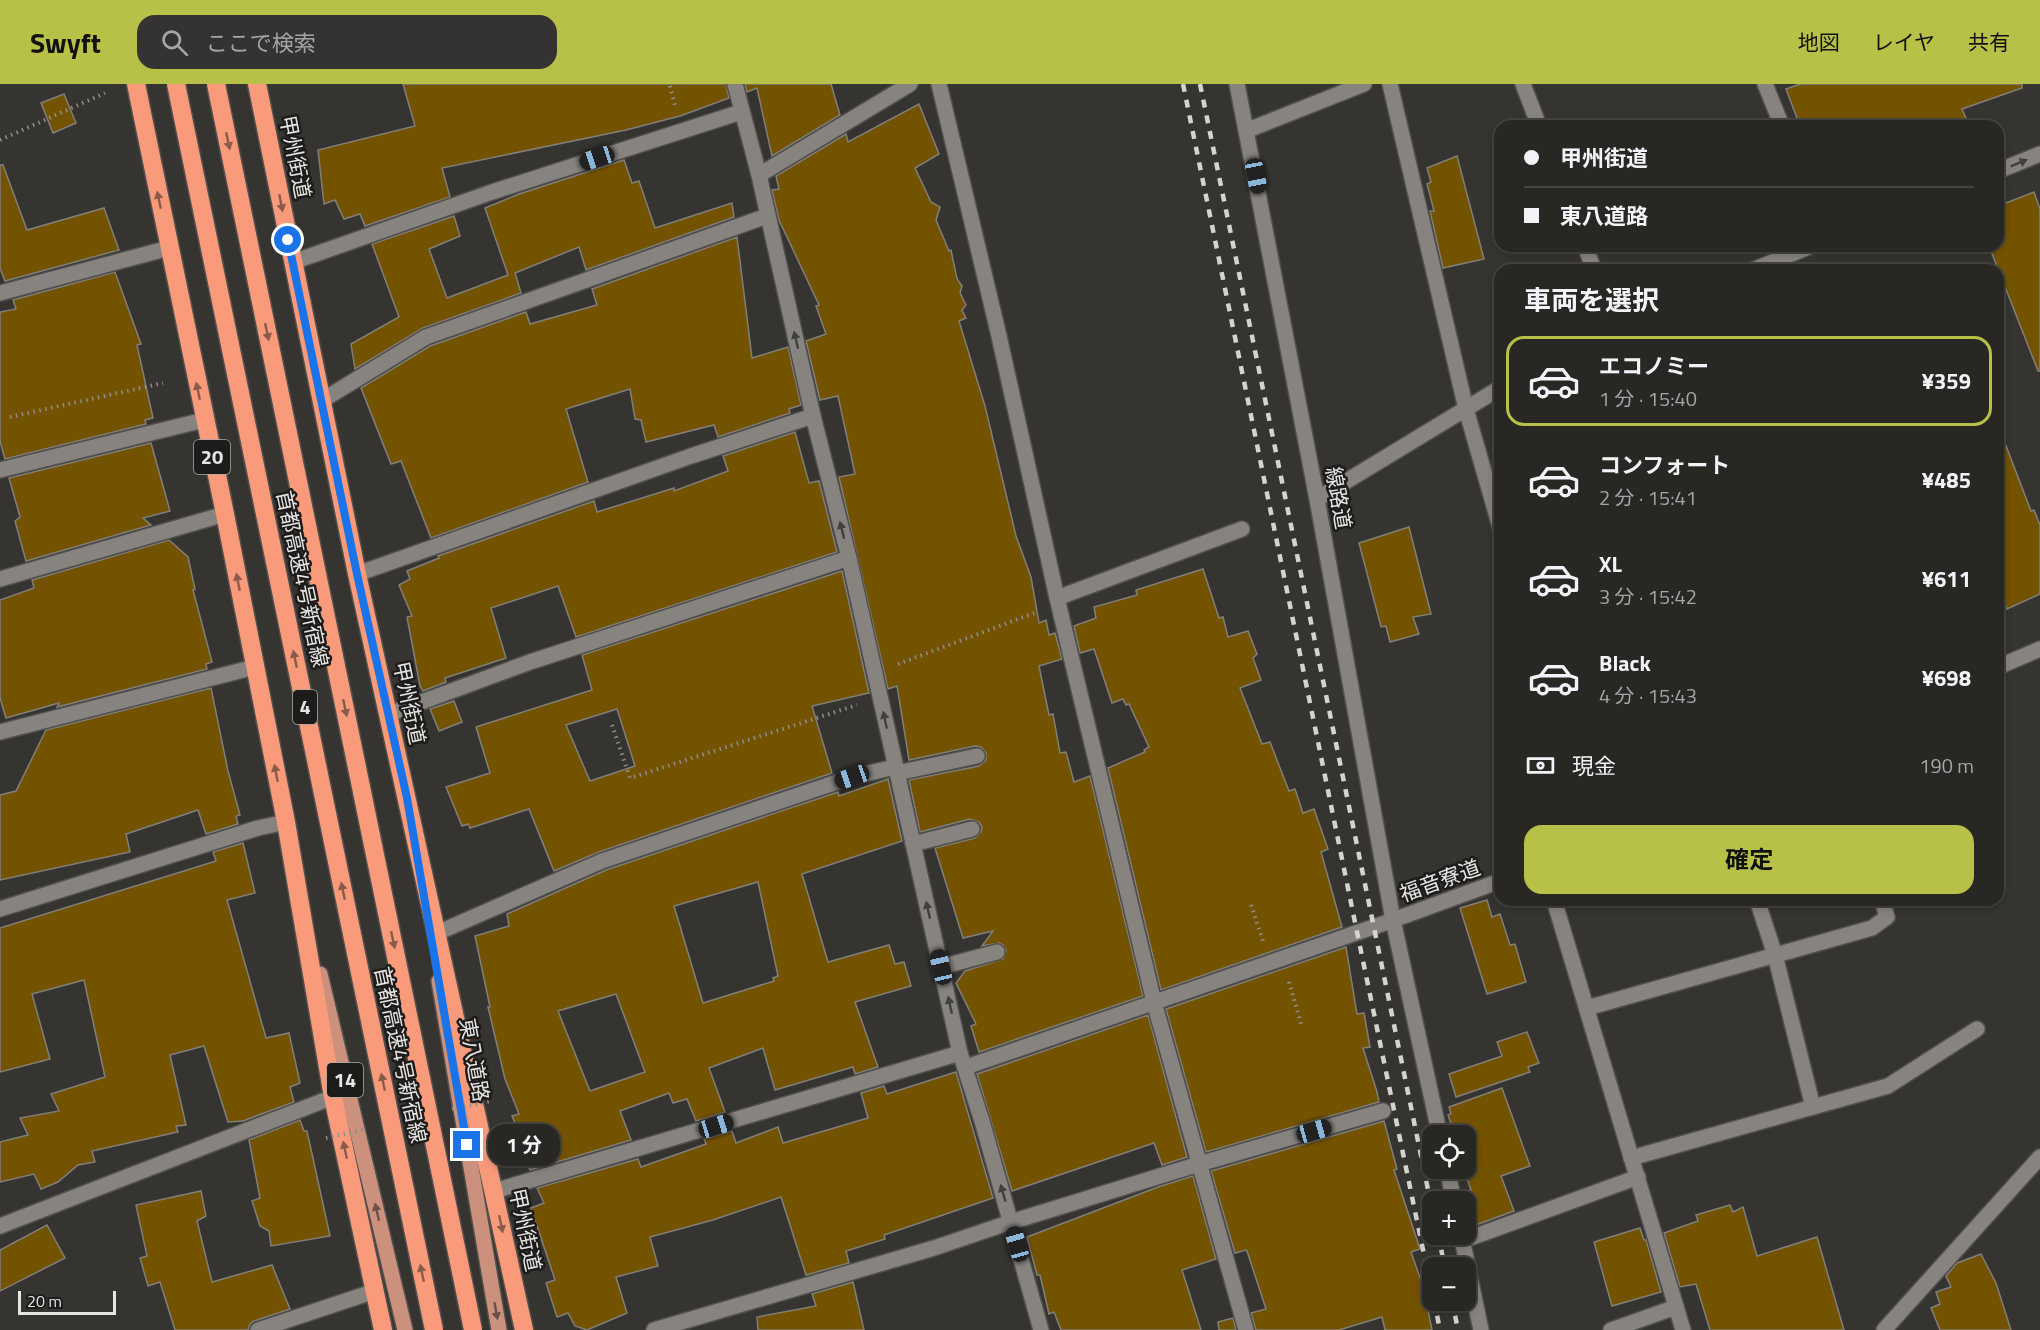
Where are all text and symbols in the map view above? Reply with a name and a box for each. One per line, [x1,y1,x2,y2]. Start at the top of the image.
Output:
search box [137,15,557,69]
text: Swyft [30,21,101,64]
icon: search [158,26,191,59]
text: ここで検索 [206,26,316,60]
text: 地図 [1798,26,1840,58]
text: レイヤ [1873,26,1935,58]
text: 共有 [1968,26,2010,58]
street label: 甲州街道 [272,113,320,201]
one-way arrow [224,132,233,151]
text: 甲州街道 [1560,141,1648,175]
car [577,144,617,172]
car [1244,157,1268,195]
one-way arrow [2010,158,2028,167]
one-way arrow [154,190,163,209]
one-way arrow [277,194,286,213]
text: 東八道路 [1560,199,1648,233]
route start [274,226,301,253]
text: 車両を選択 [1524,279,1659,320]
one-way arrow [263,323,273,342]
one-way arrow [790,331,800,349]
text: エコノミー [1599,349,1709,383]
icon: car [1527,354,1581,408]
text: ¥359 [1922,364,1971,398]
one-way arrow [193,381,203,400]
text: 1 分 · 15:40 [1599,383,1697,414]
road number: 20 [194,440,230,474]
text: コンフォート [1599,448,1730,482]
icon: car [1527,453,1581,507]
text: ¥485 [1922,463,1971,497]
street label: 線路道 [1318,464,1360,532]
text: 2 分 · 15:41 [1599,482,1697,513]
street label: 首都高速4号新宿線 [269,488,337,670]
one-way arrow [837,520,846,538]
text: XL [1599,547,1622,581]
icon: car [1527,552,1581,606]
text: ¥611 [1922,562,1971,596]
one-way arrow [233,572,242,591]
text: 3 分 · 15:42 [1599,581,1697,612]
text: Black [1599,646,1651,680]
one-way arrow [290,649,299,668]
icon: car [1527,651,1581,705]
street label: 甲州街道 [386,658,434,747]
text: ¥698 [1922,661,1971,695]
text: 4 分 · 15:43 [1599,680,1697,711]
road number: 4 [293,690,317,724]
one-way arrow [341,699,350,718]
one-way arrow [880,710,889,729]
icon: cash [1524,749,1557,782]
text: 現金 [1572,749,1616,783]
text: 190 m [1919,750,1974,781]
one-way arrow [271,763,280,782]
car [832,763,872,791]
button: 確定 [1524,825,1974,894]
street label: 福音寮道 [1395,851,1485,909]
one-way arrow [338,881,347,900]
one-way arrow [923,900,932,919]
one-way arrow [389,931,398,950]
car [928,947,954,987]
street label: 首都高速4号新宿線 [367,964,435,1146]
one-way arrow [944,996,954,1015]
street label: 東八道路 [452,1016,498,1104]
road number: 14 [327,1063,363,1097]
one-way arrow [378,1072,387,1091]
car [696,1112,736,1140]
car [1294,1117,1334,1145]
callout: 1 分 [488,1124,560,1166]
map controls [1422,1125,1476,1311]
button: locate [1422,1125,1476,1179]
text: 1 分 [506,1129,542,1160]
route end [453,1131,480,1158]
one-way arrow [339,1140,349,1159]
one-way arrow [998,1184,1007,1202]
street label: 甲州街道 [502,1185,550,1274]
button: + [1422,1191,1476,1245]
one-way arrow [371,1203,381,1221]
one-way arrow [497,1215,506,1234]
car [1003,1224,1031,1264]
button: − [1422,1257,1476,1311]
one-way arrow [417,1263,426,1282]
scale bar [18,1288,116,1316]
text: 20 m [27,1289,62,1313]
one-way arrow [492,1302,501,1321]

